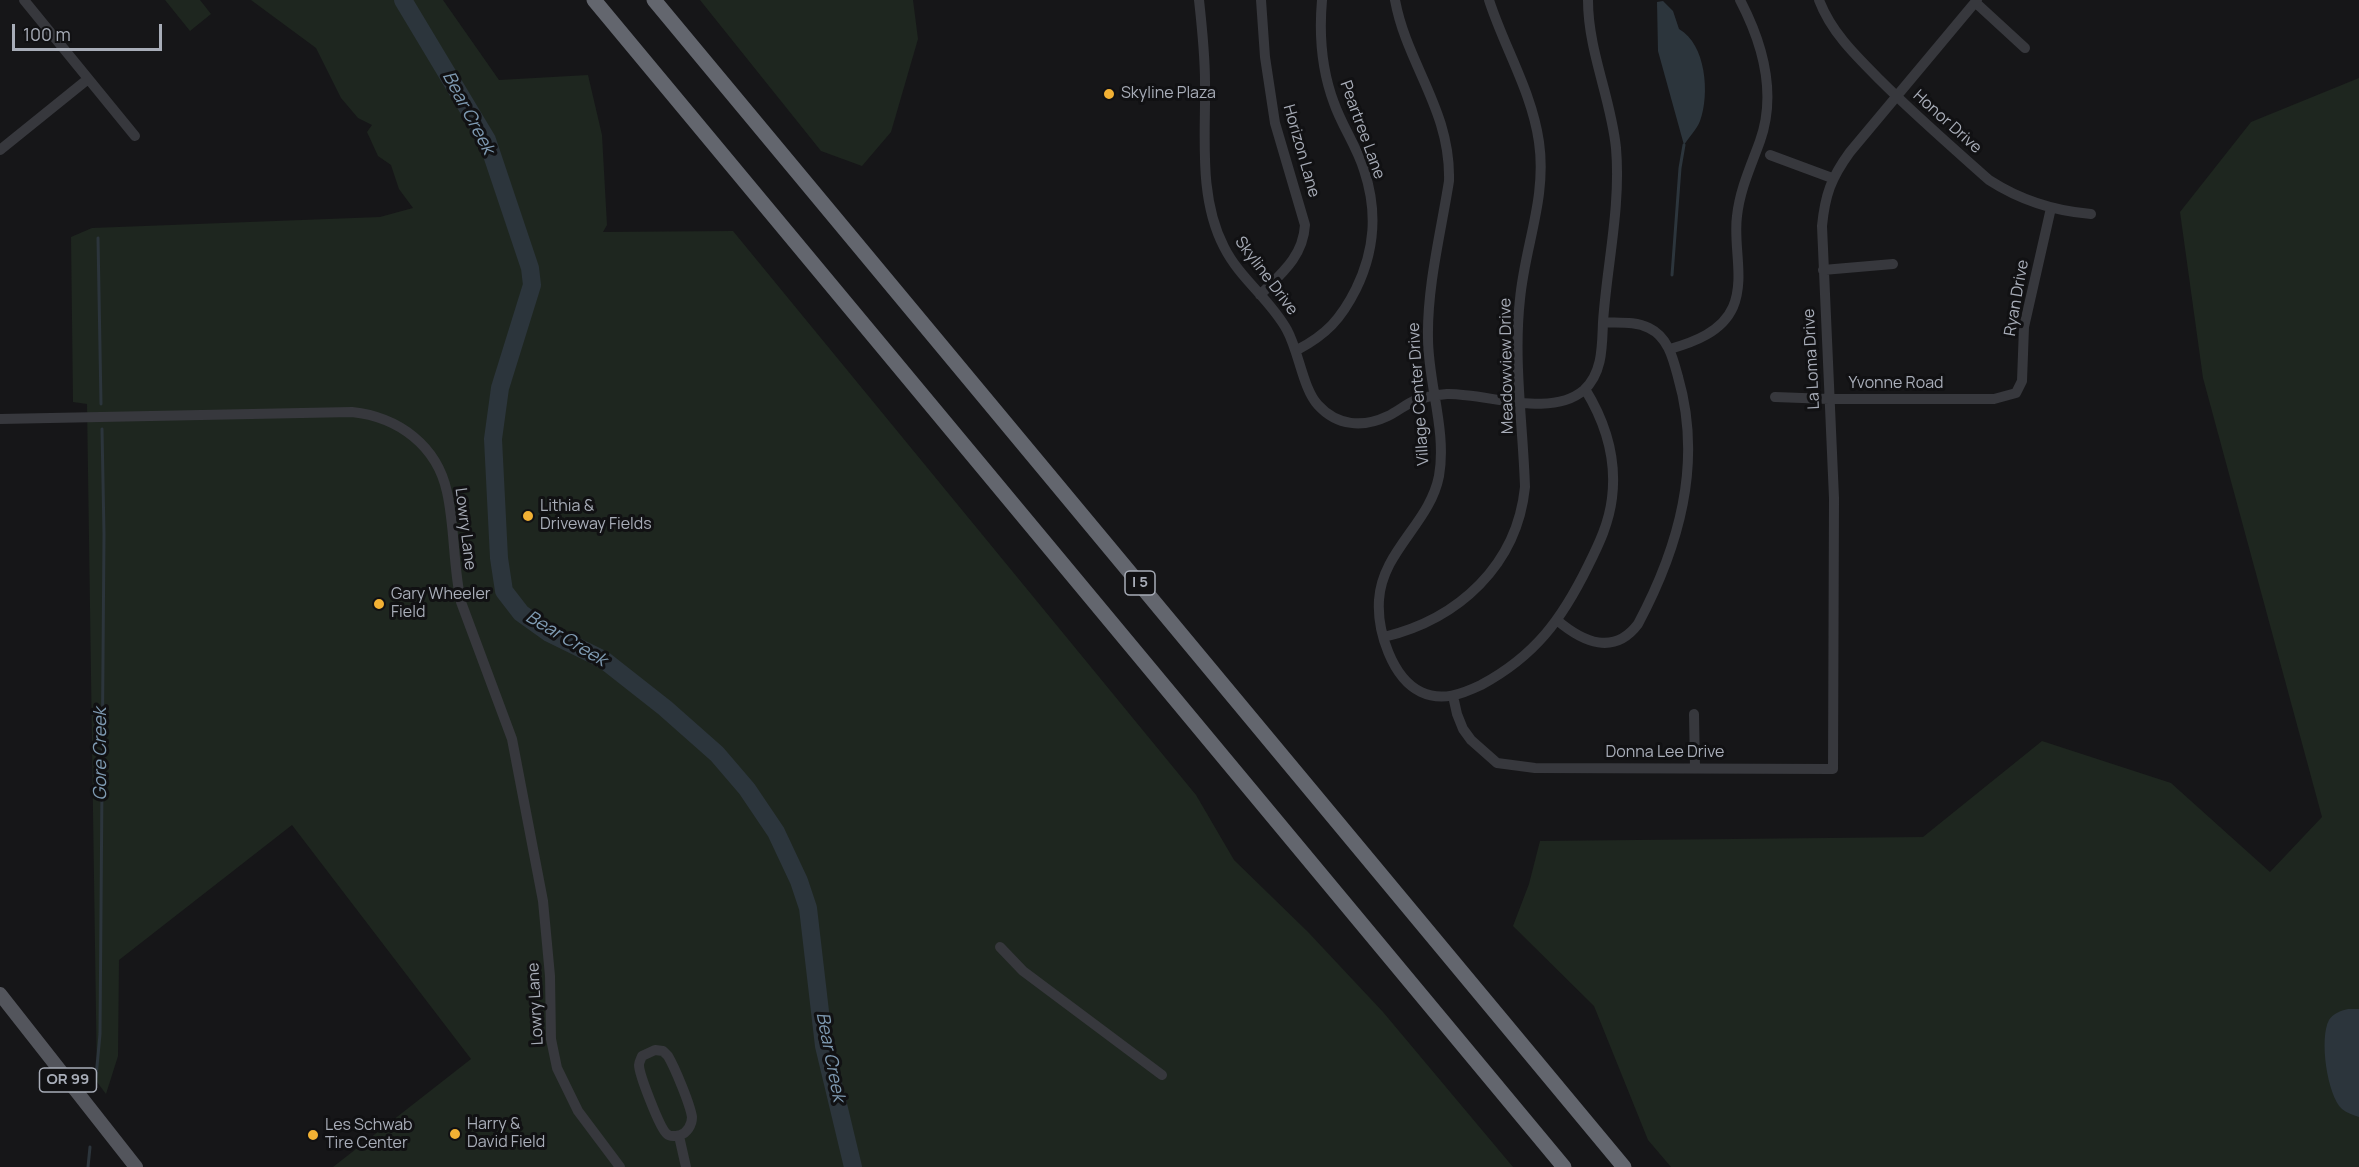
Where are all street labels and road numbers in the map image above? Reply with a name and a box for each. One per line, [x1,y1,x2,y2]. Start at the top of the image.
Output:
street label: Peartree Lane [1335,78,1389,182]
street label: Honor Drive [1909,86,1985,158]
street label: Horizon Lane [1279,102,1323,200]
street label: Skyline Drive [1230,233,1302,319]
street label: Ryan Drive [2001,258,2033,338]
street label: Meadowview Drive [1496,298,1518,434]
street label: La Loma Drive [1800,308,1824,410]
street label: Village Center Drive [1404,322,1434,466]
street label: Yvonne Road [1848,374,1944,394]
street label: Lowry Lane [450,487,480,571]
road number: I 5 [1125,571,1155,595]
street label: Donna Lee Drive [1606,743,1724,763]
street label: Lowry Lane [524,962,548,1046]
road number: OR 99 [40,1068,97,1092]

